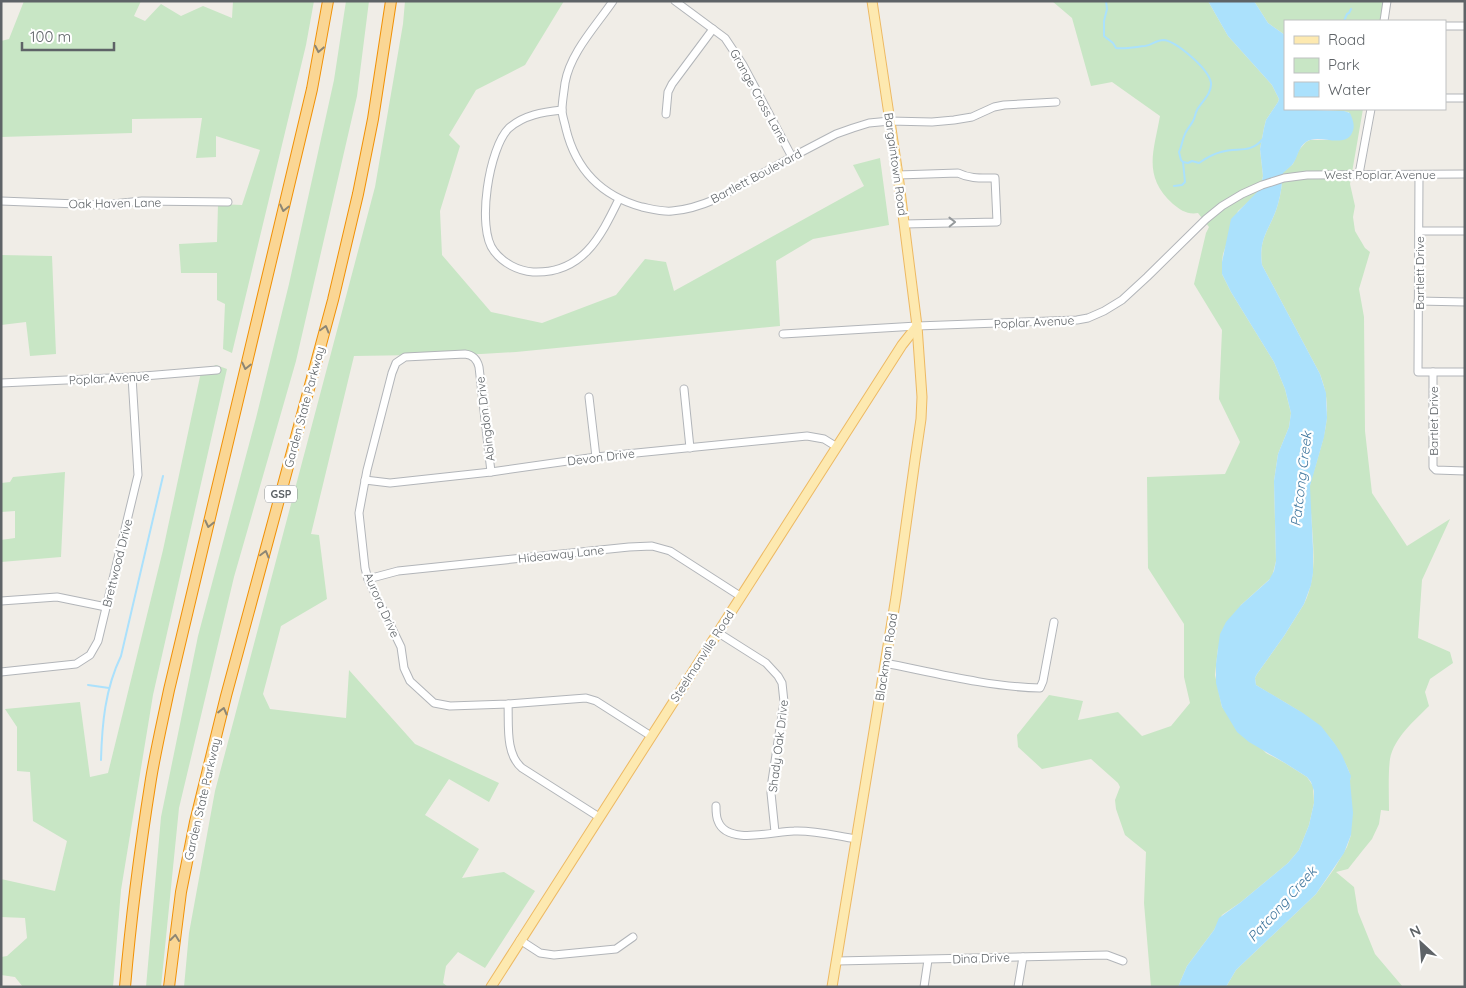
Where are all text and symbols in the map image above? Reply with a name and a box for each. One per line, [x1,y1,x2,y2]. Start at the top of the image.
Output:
scale bar [22,20,115,52]
legend [1284,20,1446,110]
text: 100 m [30,27,71,46]
text: Road [1328,30,1365,49]
one-way arrow [314,45,324,53]
street label: Grange Cross Lane [727,46,791,146]
text: Park [1328,55,1360,74]
text: Water [1328,80,1371,99]
street label: Bargaintown Road [881,111,911,217]
street label: Bartlett Boulevard [708,146,804,206]
street label: West Poplar Avenue [1324,167,1436,182]
street label: Oak Haven Lane [69,195,162,211]
one-way arrow [279,203,290,212]
one-way arrow [949,217,957,228]
street label: Bartlett Drive [1412,236,1427,310]
street label: Poplar Avenue [993,312,1075,332]
one-way arrow [319,325,330,334]
street label: Garden State Parkway [281,345,327,469]
one-way arrow [241,361,252,370]
street label: Poplar Avenue [68,368,150,388]
street label: Abingdon Drive [472,375,498,462]
street label: Bartlet Drive [1426,386,1441,456]
water label: Patcong Creek [1286,429,1316,527]
street label: Devon Drive [566,445,636,469]
road number: GSP [265,486,297,502]
street label: Brettwood Drive [99,517,135,609]
one-way arrow [204,519,215,528]
street label: Hideaway Lane [517,542,605,566]
one-way arrow [259,550,270,559]
street label: Aurora Drive [361,570,403,640]
street label: Steelmanville Road [667,607,737,705]
street label: Blackman Road [872,612,900,702]
street label: Shady Oak Drive [765,699,791,793]
one-way arrow [217,707,228,716]
street label: Garden State Parkway [181,736,223,862]
water label: Patcong Creek [1243,861,1322,945]
north arrow [1396,918,1446,968]
text: N [1407,921,1424,942]
one-way arrow [169,934,180,942]
street label: Dina Drive [952,949,1010,967]

